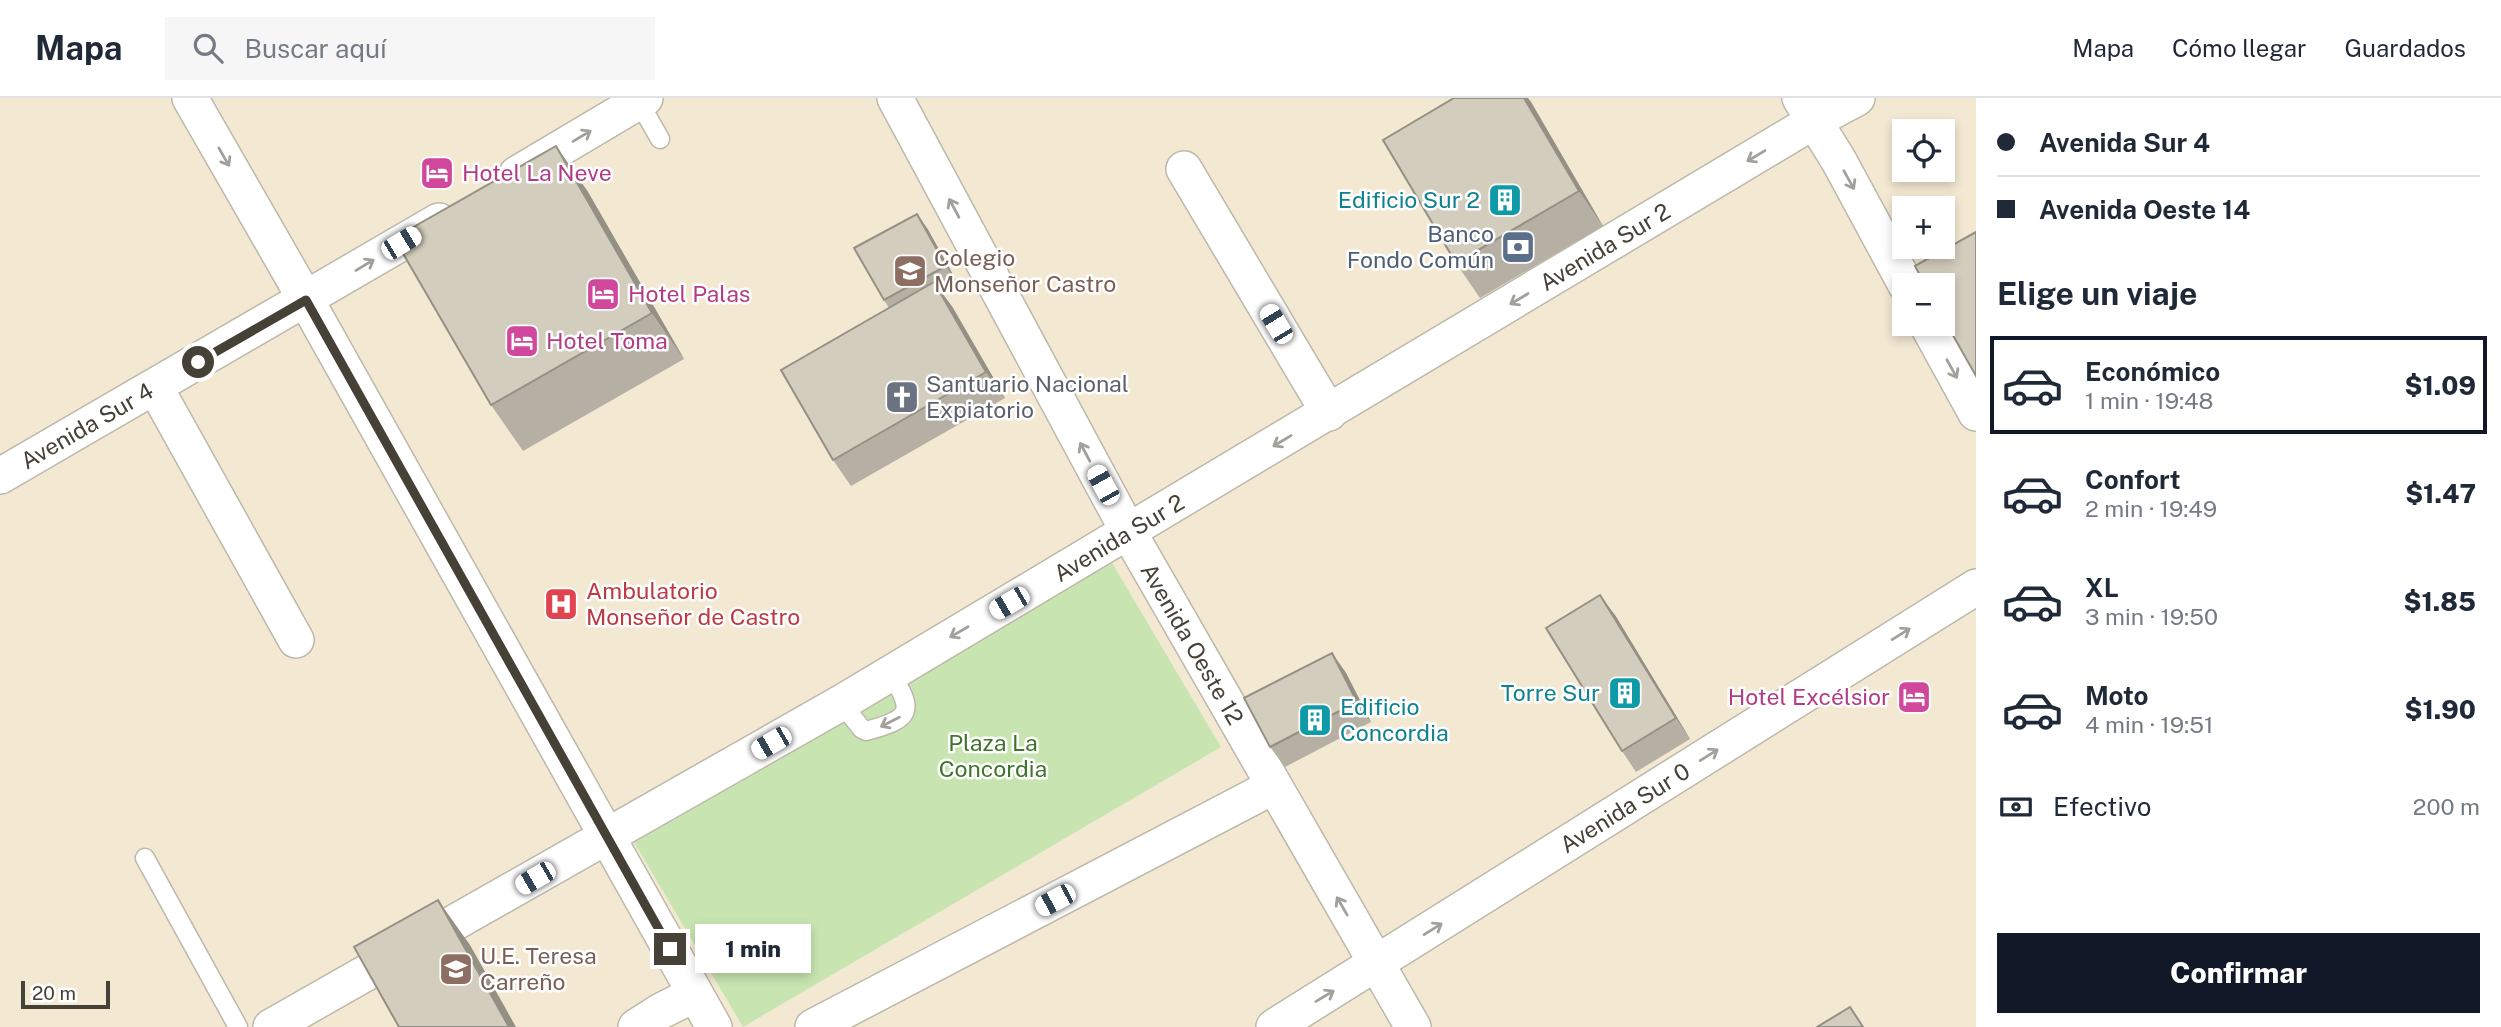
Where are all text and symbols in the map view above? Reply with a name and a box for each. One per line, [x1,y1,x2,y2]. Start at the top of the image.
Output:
search box [165,17,655,80]
text: Mapa [35,29,123,67]
icon: search [189,29,227,67]
text: Buscar aquí [245,33,386,64]
text: Mapa [2072,34,2134,62]
text: Cómo llegar [2172,34,2306,62]
text: Guardados [2344,34,2466,62]
map controls [1892,119,1955,336]
button: locate [1892,119,1955,182]
text: Avenida Sur 4 [2039,127,2210,158]
one-way arrow [571,128,591,142]
one-way arrow [218,146,231,167]
one-way arrow [1746,150,1766,164]
hotel icon: Hotel La Neve [418,154,456,192]
place label: Hotel La Neve [462,159,612,186]
one-way arrow [1842,169,1856,189]
building icon: Edificio Sur 2 [1486,181,1524,219]
place label: Edificio Sur 2 [1338,186,1480,213]
text: Avenida Oeste 14 [2039,194,2250,225]
button: + [1892,196,1955,259]
street label: Avenida Sur 2 [1535,197,1675,296]
one-way arrow [947,198,960,219]
place label: Banco Fondo Común [1347,220,1494,273]
car [378,223,425,263]
bank icon: Banco Fondo Común [1499,228,1537,266]
place label: Colegio Monseñor Castro [934,244,1116,297]
school or university icon: Colegio Monseñor Castro [891,252,929,290]
one-way arrow [355,258,375,272]
button: − [1892,273,1955,336]
hotel icon: Hotel Palas [584,275,622,313]
text: Elige un viaje [1997,275,2197,312]
place label: Hotel Palas [628,280,750,307]
one-way arrow [1509,292,1529,306]
car [1257,301,1296,347]
hotel icon: Hotel Toma [503,322,541,360]
place label: Hotel Toma [546,327,668,354]
route start [182,346,214,378]
icon: car [2001,354,2064,417]
text: Económico [2085,356,2220,387]
one-way arrow [1945,358,1959,378]
place label: Santuario Nacional Expiatorio [926,370,1129,423]
text: $1.09 [2404,370,2476,401]
street label: Avenida Sur 4 [16,377,158,474]
church icon: Santuario Nacional Expiatorio [883,378,921,416]
text: 1 min · 19:48 [2085,387,2213,414]
one-way arrow [1272,434,1292,448]
one-way arrow [1078,442,1091,463]
car [1084,462,1123,508]
icon: car [2001,462,2064,525]
text: Confort [2085,464,2181,495]
text: $1.47 [2405,478,2476,509]
street label: Avenida Sur 2 [1049,488,1189,587]
text: 2 min · 19:49 [2085,495,2217,522]
street label: Avenida Oeste 12 [1135,558,1250,729]
icon: car [2001,570,2064,633]
text: XL [2085,572,2119,603]
place label: Ambulatorio Monseñor de Castro [586,577,800,630]
car [986,583,1033,623]
hospital icon: Ambulatorio Monseñor de Castro [542,585,580,623]
text: $1.85 [2403,586,2476,617]
text: 3 min · 19:50 [2085,603,2218,630]
one-way arrow [950,625,970,639]
one-way arrow [1891,626,1911,640]
building icon: Torre Sur [1606,674,1644,712]
hotel icon: Hotel Excélsior [1895,678,1933,716]
icon: car [2001,678,2064,741]
place label: Torre Sur [1501,679,1600,706]
text: Moto [2085,680,2148,711]
place label: Hotel Excélsior [1728,683,1890,710]
place label: Edificio Concordia [1340,693,1449,746]
text: $1.90 [2404,694,2476,725]
building icon: Edificio Concordia [1296,701,1334,739]
text: 4 min · 19:51 [2085,711,2213,738]
one-way arrow [880,716,900,730]
car [748,723,795,763]
park label: Plaza La Concordia [939,729,1047,782]
one-way arrow [1698,748,1718,762]
street label: Avenida Sur 0 [1555,757,1695,858]
icon: cash [1997,788,2035,826]
text: Efectivo [2053,791,2151,822]
text: 200 m [2413,793,2480,820]
car [512,858,559,898]
car [1032,881,1079,919]
one-way arrow [1335,896,1349,916]
one-way arrow [1423,921,1443,935]
callout: 1 min [694,924,810,974]
route end [654,933,686,965]
button: Confirmar [1997,933,2480,1013]
text: 1 min [725,935,781,962]
place label: U.E. Teresa Carreño [480,942,597,995]
school or university icon: U.E. Teresa Carreño [437,950,475,988]
scale bar [21,978,110,1010]
text: 20 m [32,982,76,1004]
one-way arrow [1314,989,1334,1003]

